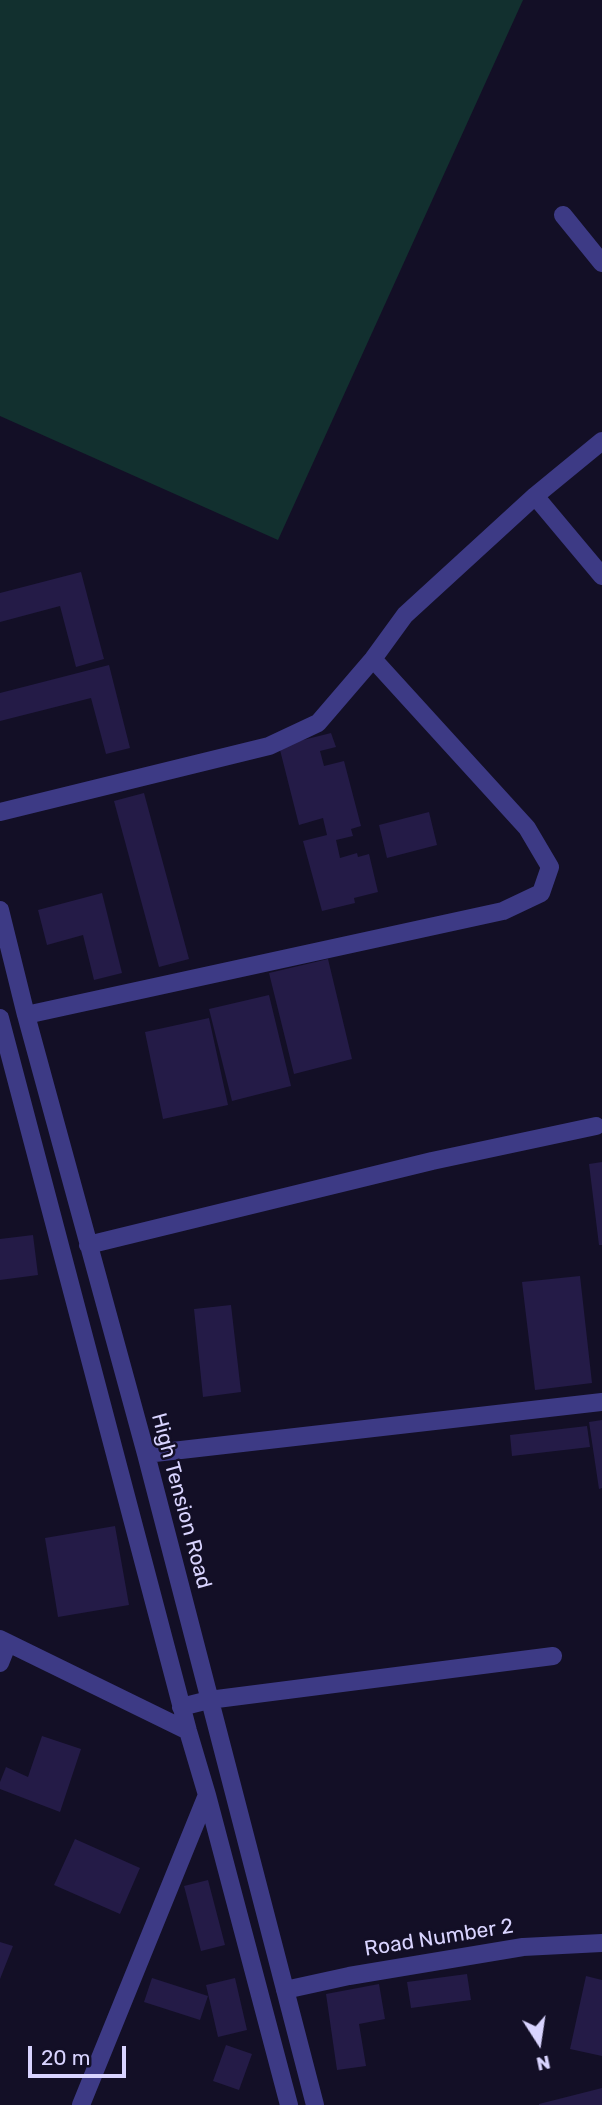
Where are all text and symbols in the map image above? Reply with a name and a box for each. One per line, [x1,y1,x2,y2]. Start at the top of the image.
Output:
street label: High Tension Road [145,1410,217,1592]
street label: Road Number 2 [363,1914,515,1962]
north arrow [504,2007,574,2077]
scale bar [32,2032,130,2076]
text: 20 m [41,2045,90,2070]
text: N [534,2050,553,2076]

